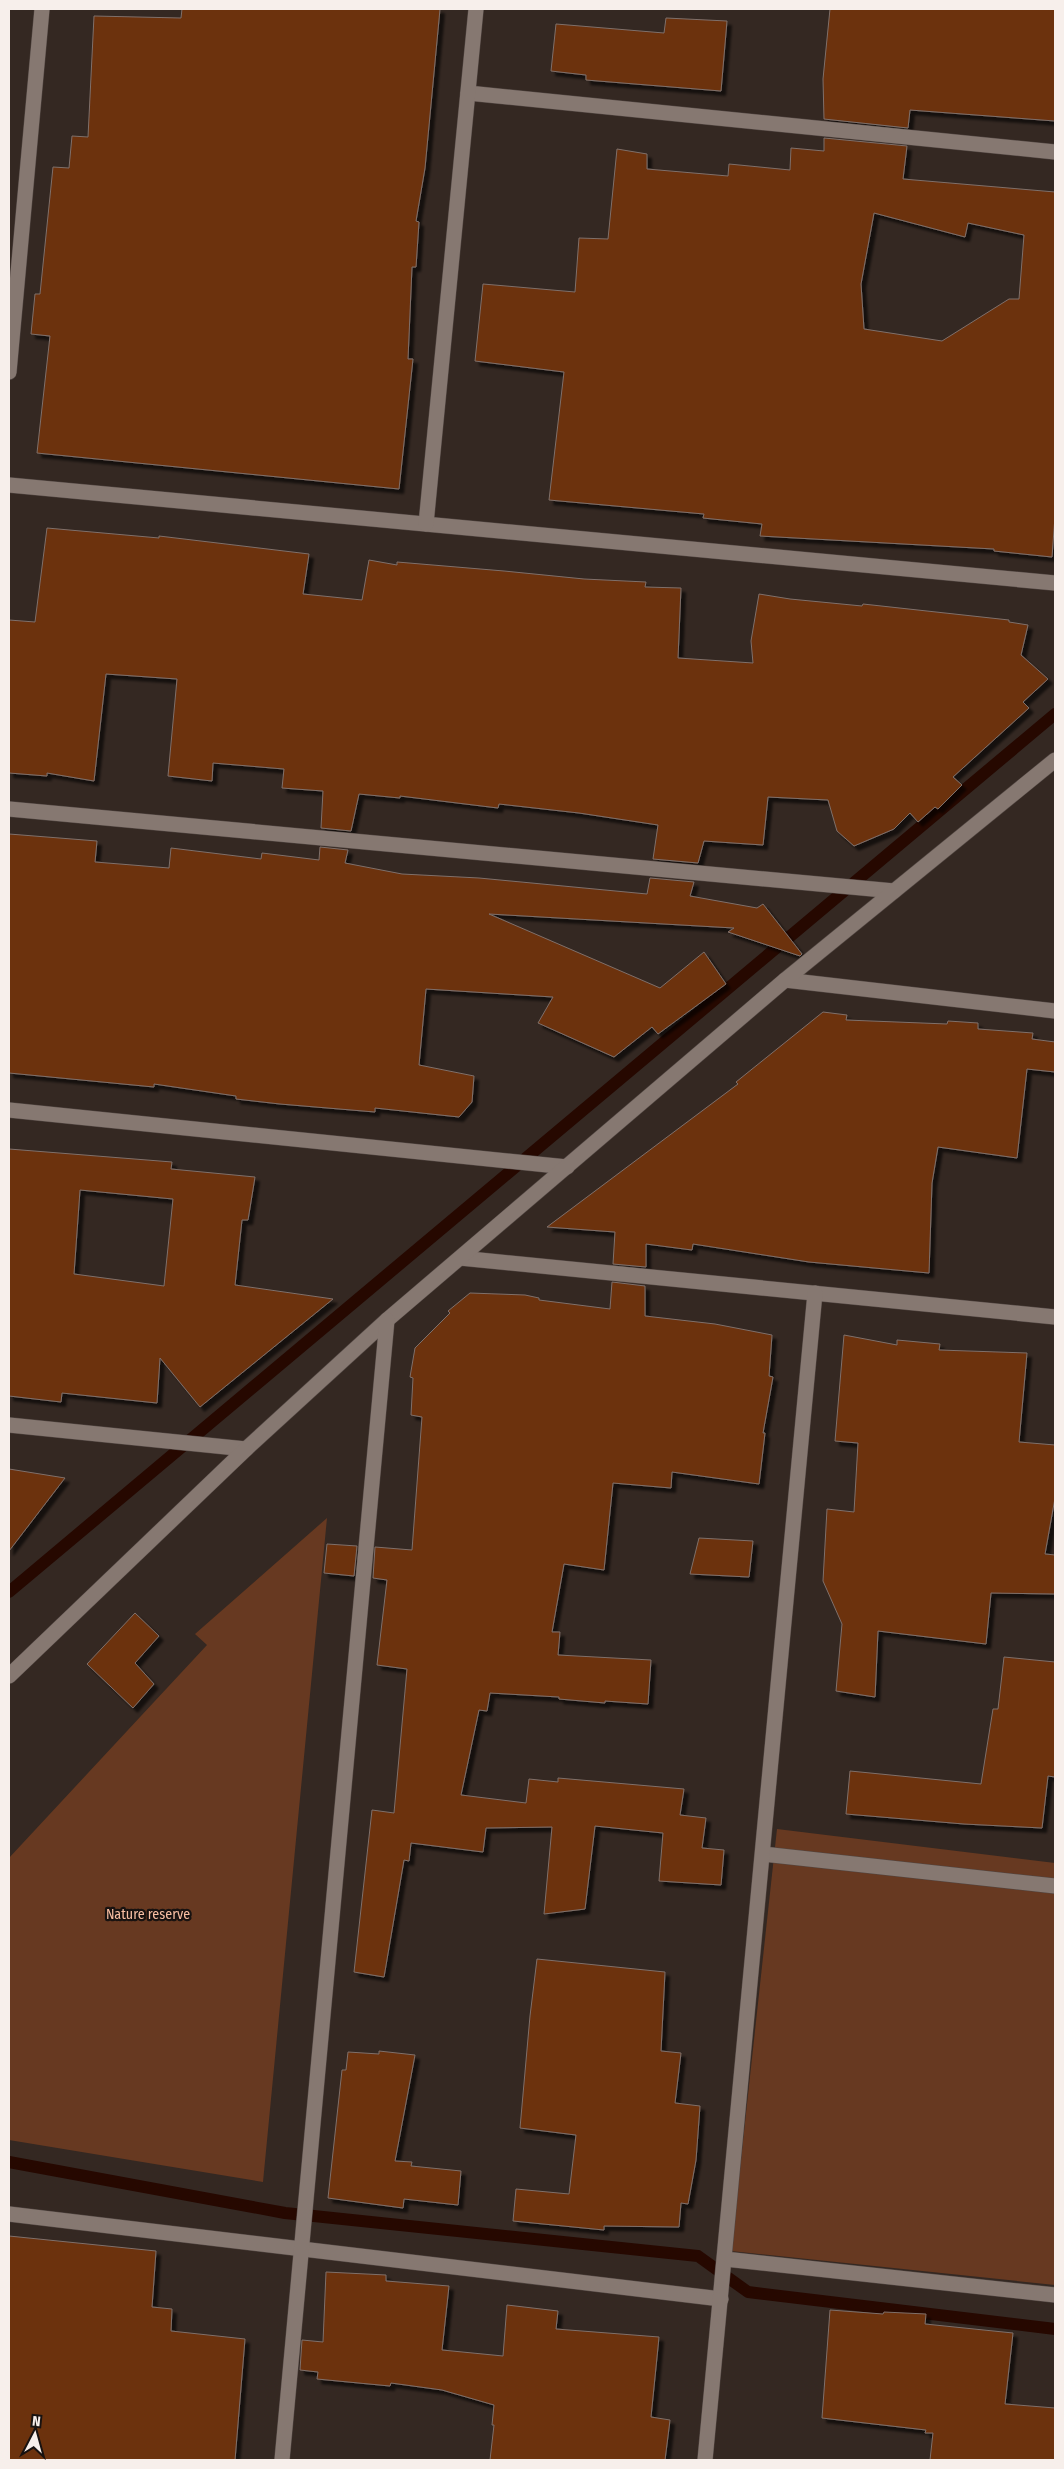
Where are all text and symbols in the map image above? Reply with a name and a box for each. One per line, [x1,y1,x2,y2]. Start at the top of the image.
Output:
park label: Nature reserve [106,1906,190,1923]
north arrow [10,2409,60,2459]
text: N [31,2413,41,2430]

